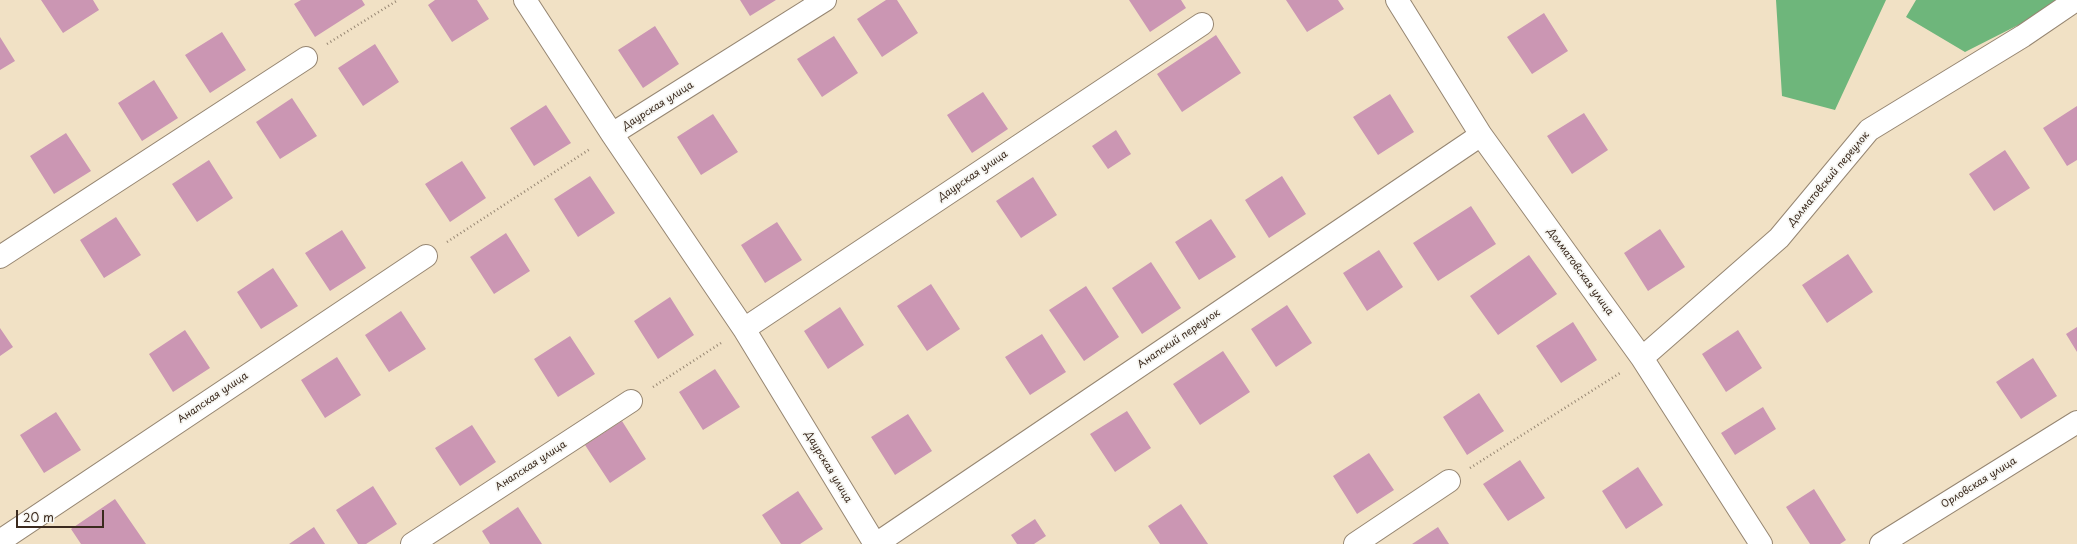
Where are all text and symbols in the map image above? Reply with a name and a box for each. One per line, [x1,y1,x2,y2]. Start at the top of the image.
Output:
street label: Даурская улица [620,79,696,133]
street label: Долматовский переулок [1786,129,1872,229]
street label: Даурская улица [936,148,1010,204]
street label: Долматовская улица [1544,226,1616,318]
street label: Анапский переулок [1135,307,1223,371]
street label: Анапская улица [176,370,250,426]
street label: Даурская улица [802,429,854,505]
street label: Анапская улица [493,439,569,493]
street label: Орловская улица [1939,455,2019,511]
scale bar [18,502,106,528]
text: 20 m [23,508,54,526]

